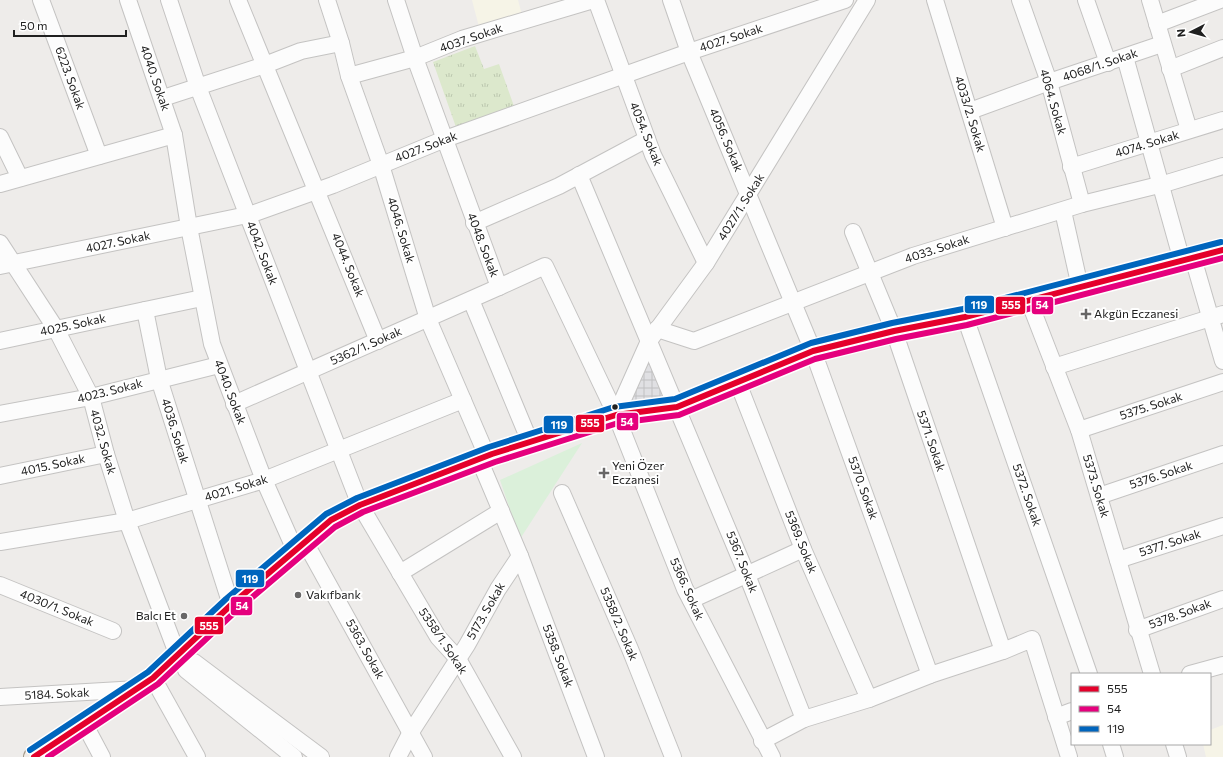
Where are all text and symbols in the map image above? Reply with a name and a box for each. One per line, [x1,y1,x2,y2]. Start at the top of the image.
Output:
scale bar [14,12,126,38]
north arrow [1171,12,1211,52]
text: 50 m [20,18,48,32]
street label: 4037. Sokak [437,20,505,54]
street label: 4027. Sokak [697,20,765,54]
text: N [1174,28,1187,38]
street label: 4040. Sokak [138,43,174,113]
street label: 6223. Sokak [53,44,89,111]
street label: 4068/1. Sokak [1060,45,1140,83]
street label: 4064. Sokak [1038,67,1070,137]
street label: 4033/2. Sokak [953,74,989,154]
street label: 4054. Sokak [628,100,666,168]
street label: 4056. Sokak [707,106,747,174]
street label: 4074. Sokak [1113,127,1181,159]
street label: 4027. Sokak [392,128,459,164]
street label: 4027/1. Sokak [714,170,767,242]
street label: 4046. Sokak [385,195,419,265]
street label: 4048. Sokak [465,210,503,279]
street label: 4042. Sokak [244,219,282,287]
street label: 4027. Sokak [84,227,152,255]
street label: 4044. Sokak [330,230,368,299]
street label: 4033. Sokak [903,231,971,265]
line badge: 119 [964,295,995,314]
line badge: 555 [995,296,1026,315]
line badge: 54 [1031,296,1054,315]
text: 119 [971,298,988,311]
text: 555 [1001,298,1021,311]
text: 54 [1035,298,1049,311]
place label: Akgün Eczanesi [1094,306,1178,320]
marker: Akgün Eczanesi [1081,309,1091,319]
street label: 4025. Sokak [39,310,107,338]
street label: 5362/1. Sokak [328,323,404,367]
street label: 4040. Sokak [212,357,250,427]
street label: 4023. Sokak [76,375,144,405]
street label: 5375. Sokak [1117,388,1184,422]
street label: 4036. Sokak [159,396,193,466]
unlabelled marker [610,402,620,412]
street label: 4032. Sokak [88,408,120,476]
street label: 5371. Sokak [915,408,949,474]
line badge: 54 [616,412,639,431]
line badge: 555 [575,414,605,433]
line badge: 119 [543,415,574,434]
text: 54 [620,415,634,428]
text: 555 [580,416,600,429]
text: 119 [551,418,568,431]
street label: 4015. Sokak [19,450,87,478]
street label: 5373. Sokak [1081,452,1113,519]
street label: 5370. Sokak [846,454,882,522]
street label: 5376. Sokak [1127,457,1195,491]
place label: Yeni Özer Eczanesi [612,458,664,486]
street label: 5372. Sokak [1011,462,1045,528]
marker: Yeni Özer Eczanesi [599,468,609,478]
street label: 4021. Sokak [202,471,270,503]
street label: 5369. Sokak [783,508,821,576]
street label: 5377. Sokak [1137,525,1203,559]
street label: 5367. Sokak [724,529,762,595]
street label: 5366. Sokak [668,555,708,622]
line badge: 119 [235,569,265,588]
text: 119 [242,572,259,585]
street label: 5173. Sokak [463,579,507,642]
street label: 5358/2. Sokak [598,585,642,663]
street label: 4030/1. Sokak [18,586,97,628]
place label: Vakıfbank [306,587,361,601]
marker: Vakıfbank [293,590,303,600]
street label: 5378. Sokak [1146,595,1213,631]
line badge: 54 [230,596,253,616]
text: 54 [235,599,249,612]
street label: 5358/1. Sokak [417,605,471,677]
place label: Balcı Et [136,608,176,622]
marker: Balcı Et [179,611,189,621]
line badge: 555 [194,616,224,635]
street label: 5363. Sokak [344,616,388,681]
text: 555 [199,619,219,632]
street label: 5358. Sokak [541,622,578,690]
legend [1071,673,1211,745]
text: 555 [1107,681,1128,695]
street label: 5184. Sokak [24,684,90,702]
text: 54 [1107,701,1121,715]
text: 119 [1107,721,1125,735]

